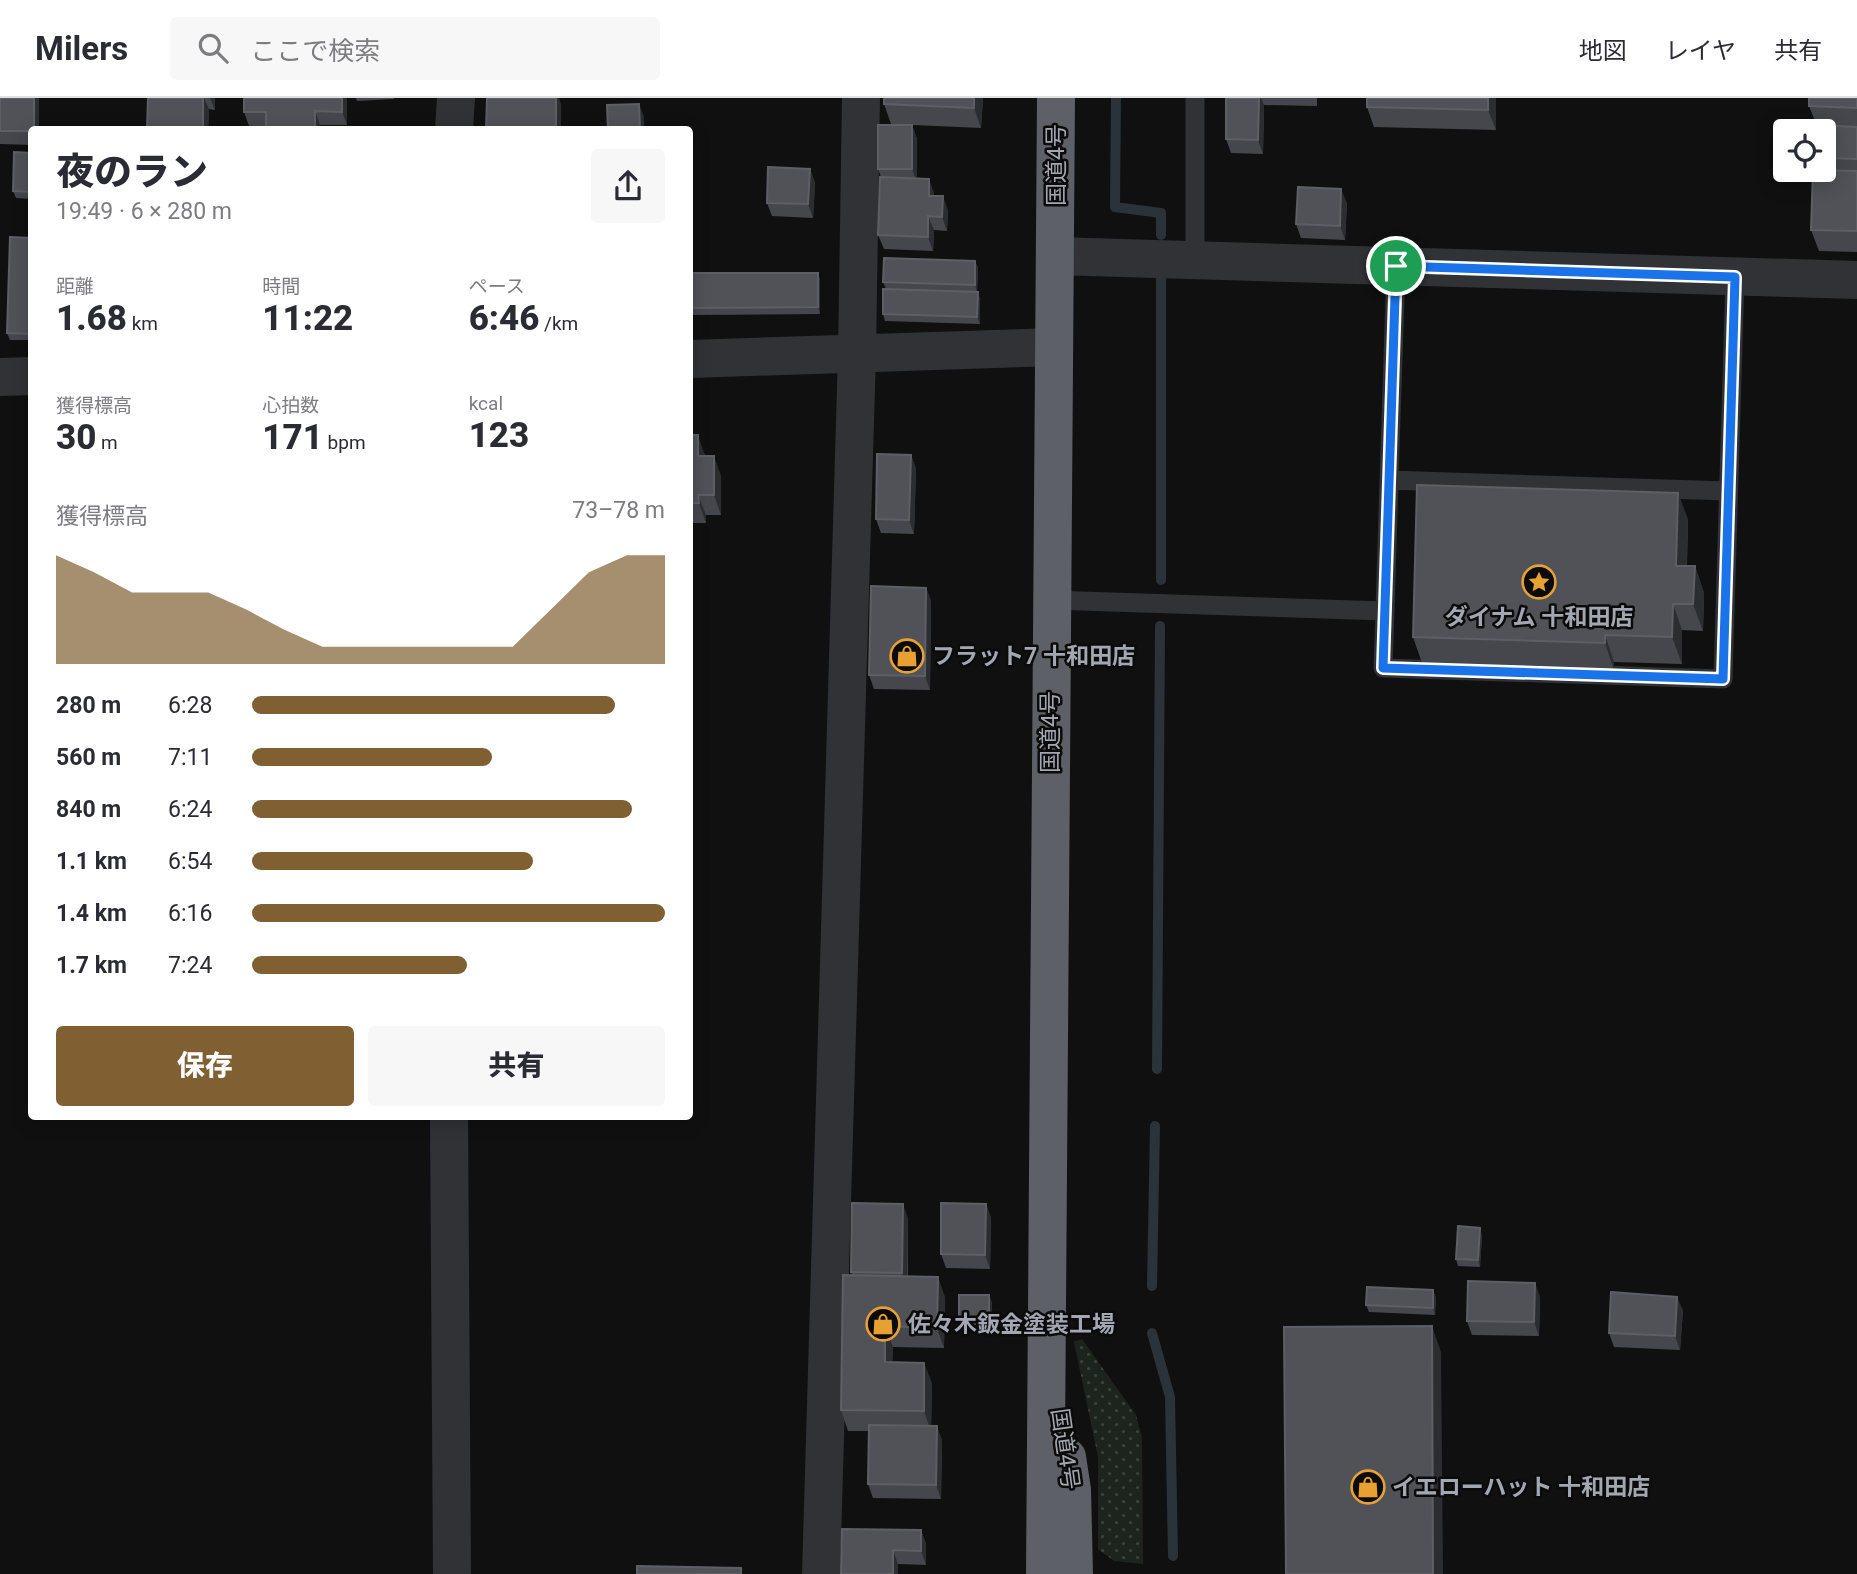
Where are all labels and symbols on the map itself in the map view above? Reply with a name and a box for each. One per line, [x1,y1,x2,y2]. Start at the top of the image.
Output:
street label: 国道4号 [1043,124,1070,206]
pin [1366,236,1426,296]
place icon: ダイナム 十和田店 [1520,563,1558,601]
place label: ダイナム 十和田店 [1445,604,1633,631]
shop icon: フラット7 十和田店 [888,637,926,675]
place label: フラット7 十和田店 [932,643,1135,670]
street label: 国道4号 [1037,691,1064,773]
shop icon: 佐々木鈑金塗装工場 [864,1305,902,1343]
place label: 佐々木鈑金塗装工場 [908,1311,1115,1338]
street label: 国道4号 [1046,1407,1084,1491]
shop icon: イエローハット 十和田店 [1349,1468,1387,1506]
place label: イエローハット 十和田店 [1392,1474,1650,1501]

